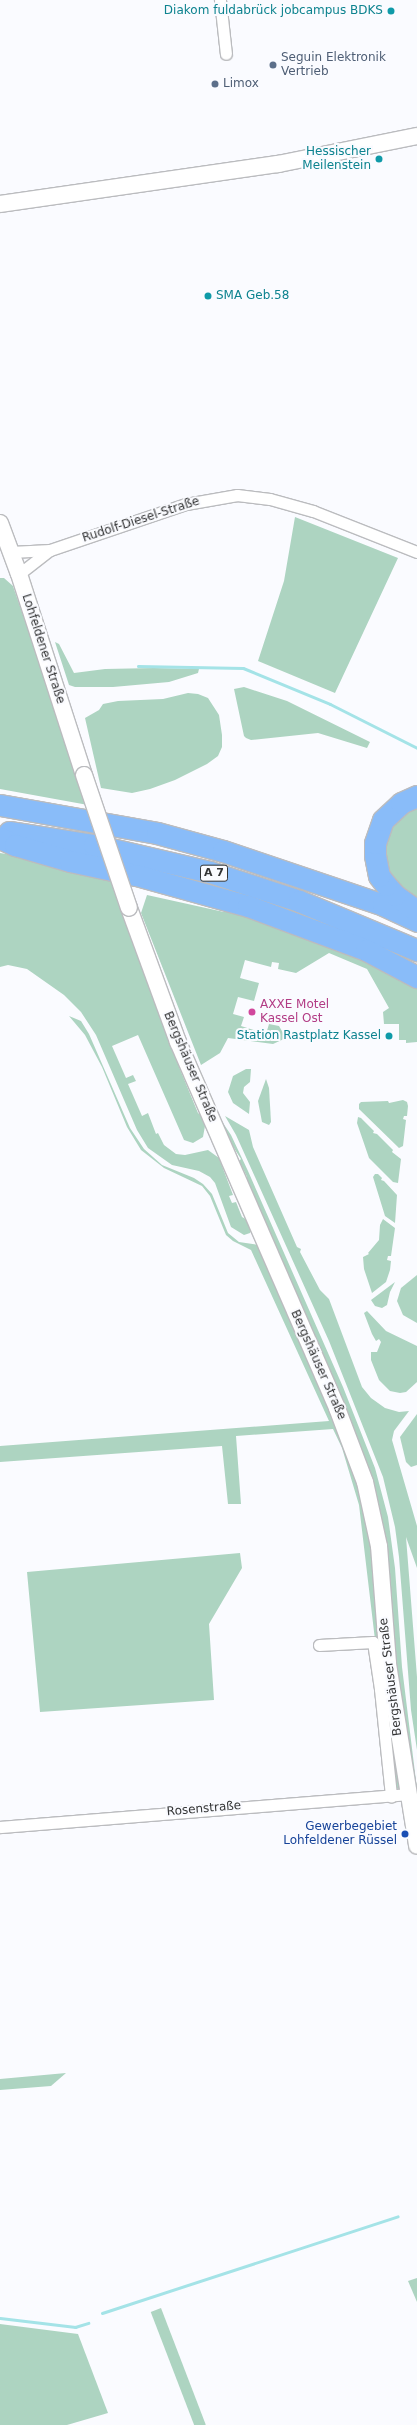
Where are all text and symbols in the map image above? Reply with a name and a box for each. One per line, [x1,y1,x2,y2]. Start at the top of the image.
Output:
place label: Diakom fuldabrück jobcampus BDKS [164,4,383,18]
marker: Diakom fuldabrück jobcampus BDKS [386,6,396,16]
place label: Seguin Elektronik Vertrieb [281,51,386,79]
marker: Seguin Elektronik Vertrieb [268,60,278,70]
place label: Limox [223,77,259,91]
marker: Limox [210,79,220,89]
place label: Hessischer Meilenstein [302,145,371,173]
marker: Hessischer Meilenstein [374,154,384,164]
place label: SMA Geb.58 [216,289,289,303]
marker: SMA Geb.58 [203,291,213,301]
street label: Rudolf-Diesel-Straße [81,494,201,546]
street label: Lohfeldener Straße [18,592,68,706]
road number: A 7 [200,864,228,882]
place label: AXXE Motel Kassel Ost [260,998,329,1026]
marker: AXXE Motel Kassel Ost [247,1007,257,1017]
street label: Bergshäuser Straße [160,1010,220,1124]
place label: Station Rastplatz Kassel [237,1029,381,1043]
marker: Station Rastplatz Kassel [384,1031,394,1041]
street label: Bergshäuser Straße [287,1308,349,1422]
street label: Bergshäuser Straße [377,1617,405,1737]
street label: Rosenstraße [166,1799,242,1819]
place label: Gewerbegebiet Lohfeldener Rüssel [283,1820,397,1848]
marker: Gewerbegebiet Lohfeldener Rüssel [400,1829,410,1839]

